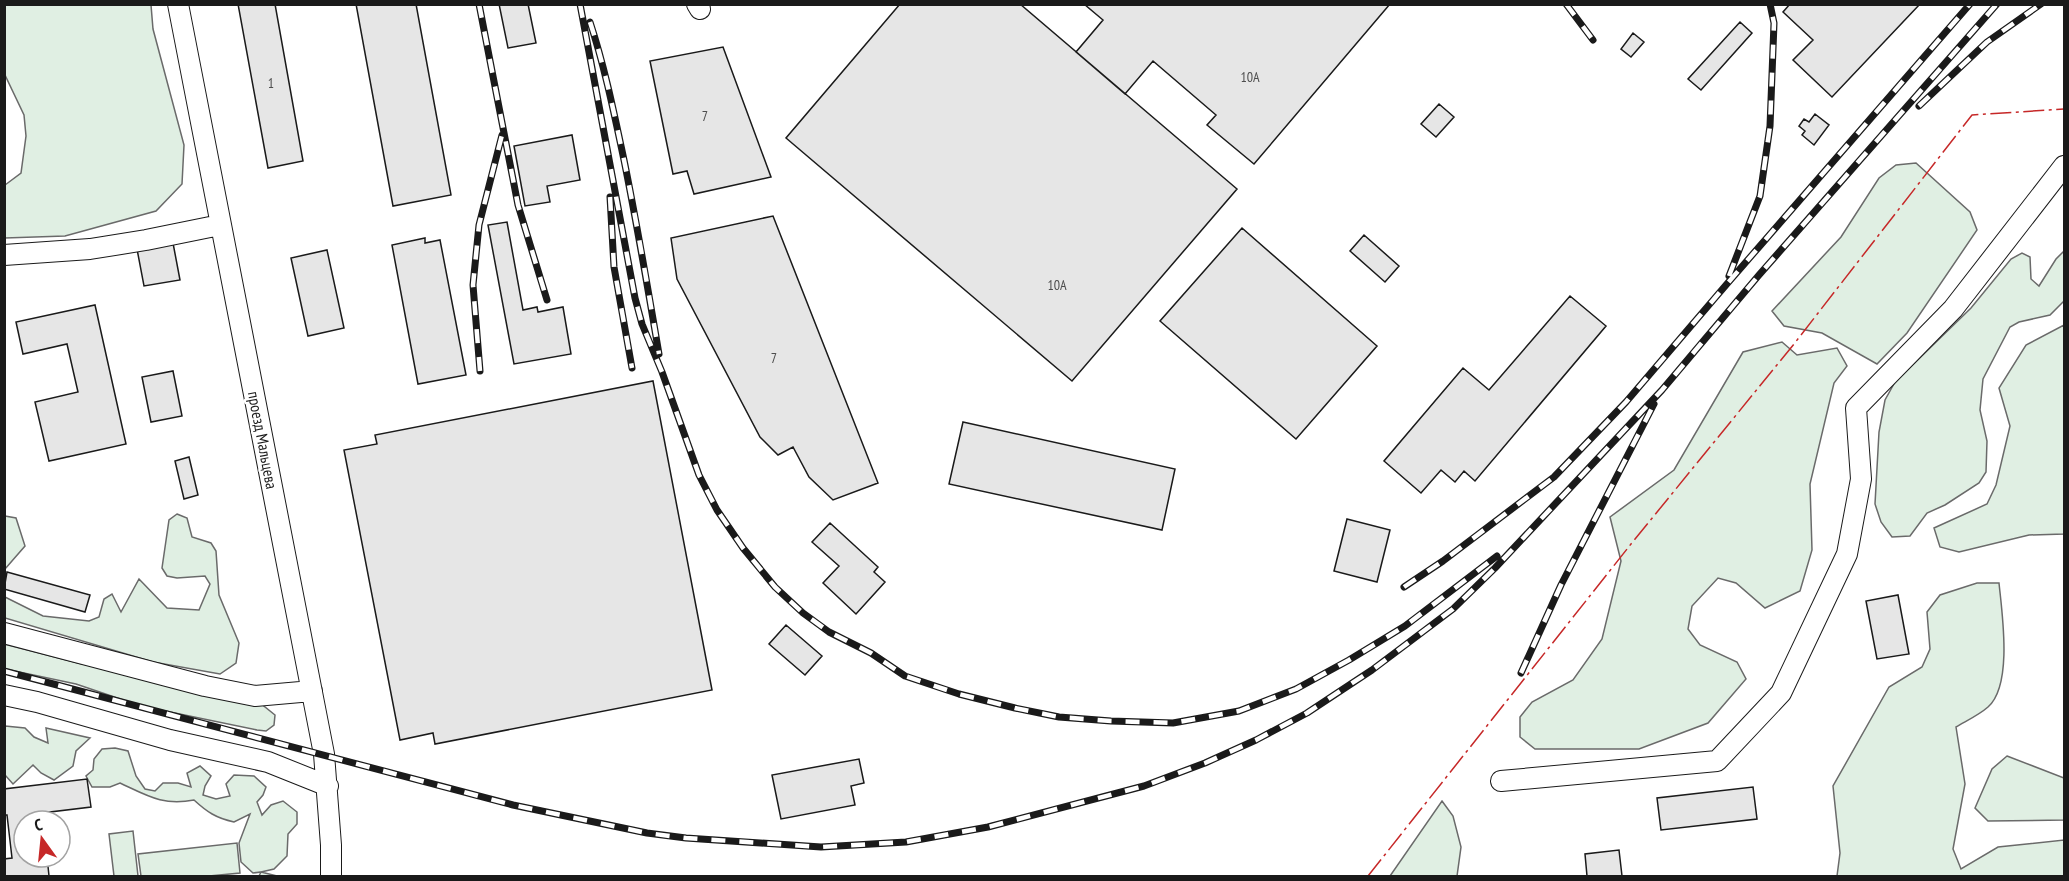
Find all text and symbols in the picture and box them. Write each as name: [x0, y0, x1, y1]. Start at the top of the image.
house number: 10А: [1240, 68, 1260, 86]
house number: 1: [268, 74, 274, 92]
house number: 7: [702, 107, 708, 125]
house number: 10А: [1047, 276, 1067, 294]
house number: 7: [771, 349, 777, 367]
street label: проезд Мальцева: [244, 389, 282, 491]
north arrow: [12, 809, 72, 869]
text: С: [32, 814, 45, 835]

